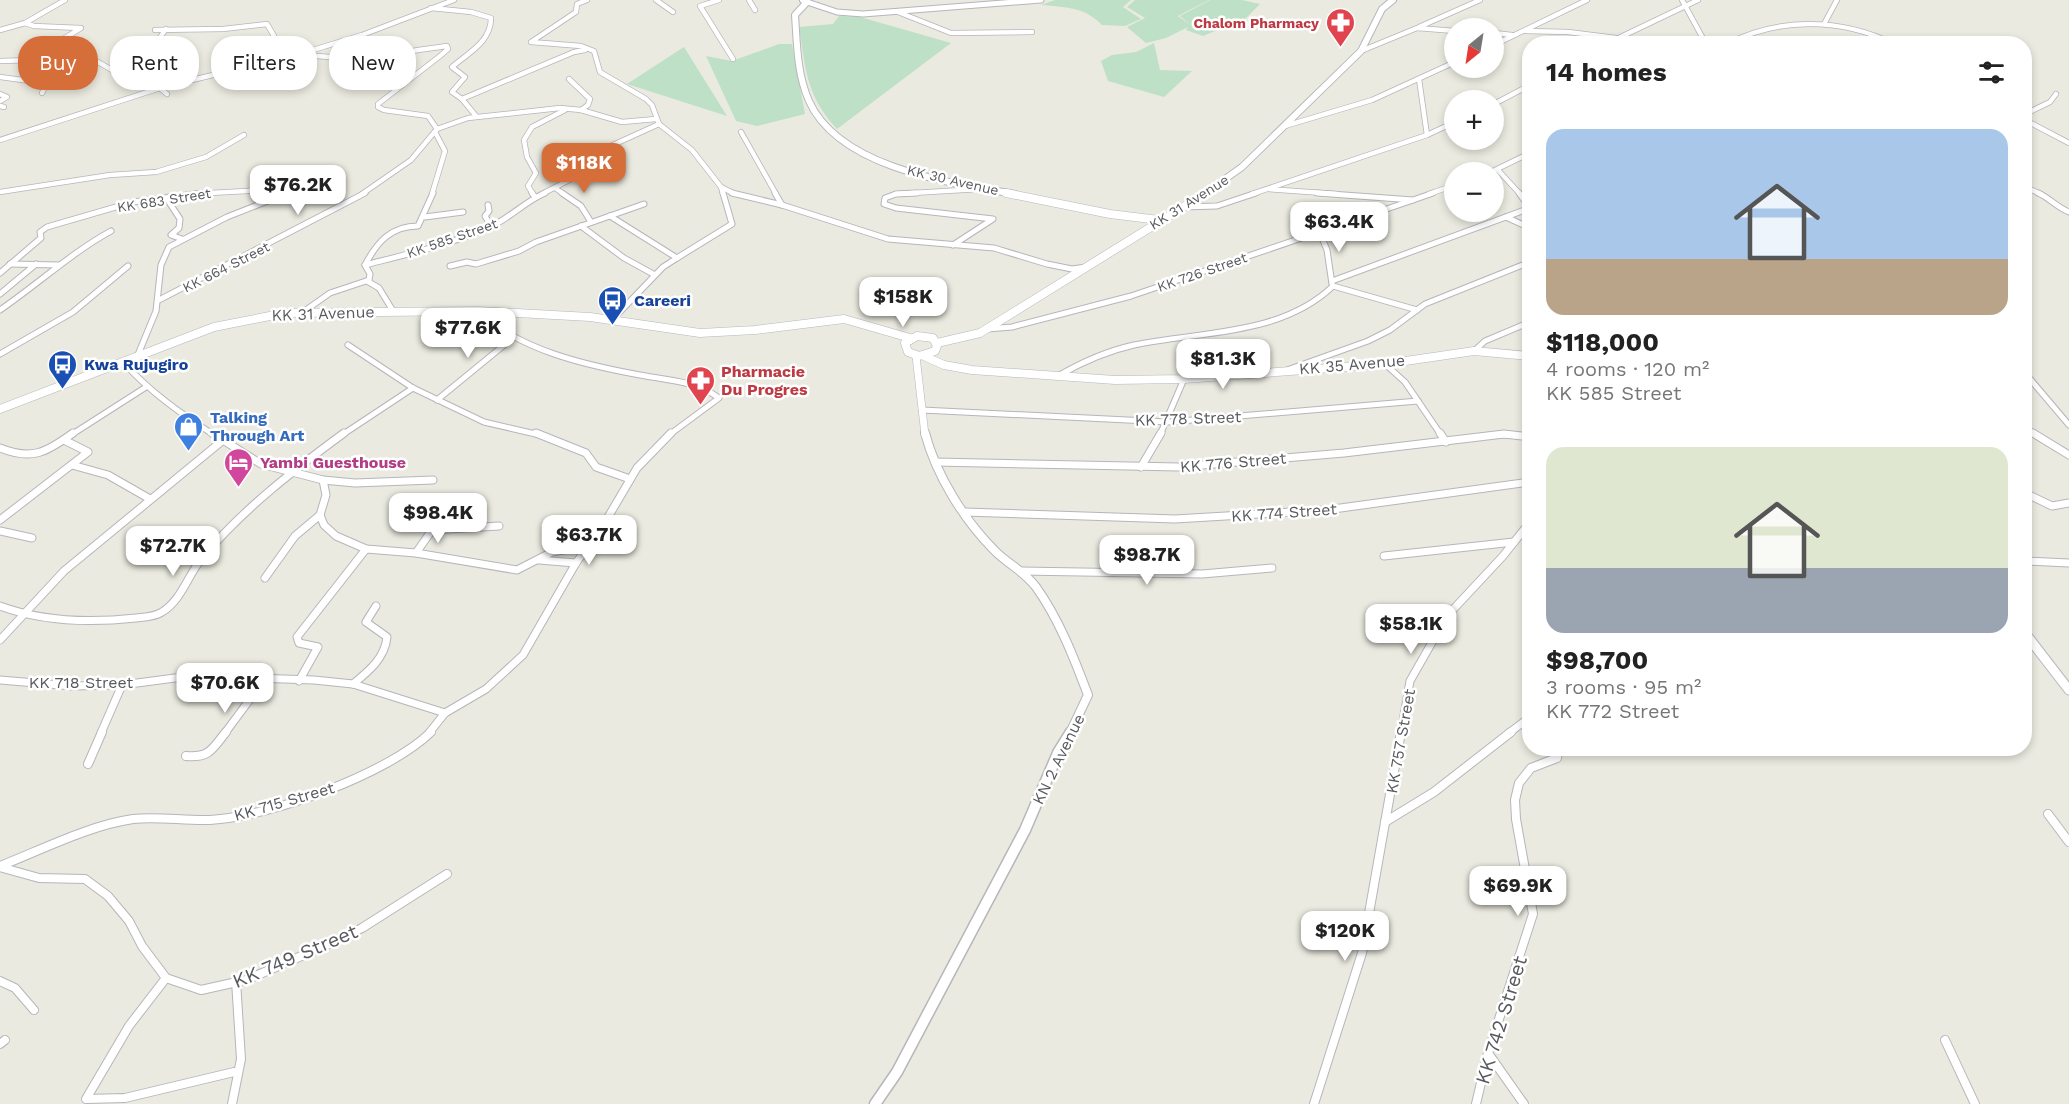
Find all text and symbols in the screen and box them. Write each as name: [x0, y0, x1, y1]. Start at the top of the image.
pharmacy icon: Chalom Pharmacy: [1324, 7, 1356, 49]
place label: Chalom Pharmacy: [1193, 15, 1319, 31]
north arrow: [1444, 18, 1504, 78]
map controls: [1444, 18, 1504, 222]
chip: Buy: [18, 36, 98, 90]
chip: Rent: [110, 36, 199, 90]
chip: Filters: [211, 36, 317, 90]
chip: New: [329, 36, 416, 90]
icon: filters: [1975, 56, 2008, 89]
text: 14 homes: [1546, 57, 1667, 87]
button: +: [1444, 90, 1504, 150]
pin: $118K: [542, 143, 626, 194]
text: $118K: [556, 150, 612, 174]
street label: KK 30 Avenue: [906, 162, 1000, 198]
button: −: [1444, 162, 1504, 222]
pin: $76.2K: [249, 165, 347, 216]
icon: home: [1723, 168, 1831, 276]
street label: KK 31 Avenue: [1146, 171, 1232, 233]
text: $76.2K: [264, 172, 332, 196]
street label: KK 683 Street: [116, 185, 212, 215]
pin: $63.4K: [1290, 202, 1388, 253]
text: $63.4K: [1304, 209, 1374, 233]
street label: KK 585 Street: [405, 215, 500, 261]
street label: KK 664 Street: [180, 238, 272, 296]
street label: KK 726 Street: [1155, 249, 1249, 295]
pin: $158K: [861, 277, 945, 328]
bus stop icon: Careeri: [597, 284, 629, 326]
text: $158K: [873, 284, 933, 308]
place label: Careeri: [634, 291, 691, 310]
street label: KK 31 Avenue: [271, 302, 375, 325]
pin: $77.6K: [419, 308, 517, 359]
text: $77.6K: [435, 315, 501, 339]
text: $118,000: [1546, 327, 1659, 357]
pin: $81.3K: [1174, 339, 1272, 390]
text: $81.3K: [1190, 346, 1256, 370]
bus stop icon: Kwa Rujugiro: [47, 348, 79, 390]
street label: KK 35 Avenue: [1298, 350, 1406, 379]
place label: Kwa Rujugiro: [84, 355, 189, 374]
text: 4 rooms · 120 m²: [1546, 357, 1709, 381]
place label: Pharmacie Du Progres: [721, 362, 808, 399]
pharmacy icon: Pharmacie Du Progres: [684, 364, 716, 406]
text: KK 585 Street: [1546, 381, 1681, 405]
street label: KK 778 Street: [1134, 407, 1242, 430]
place label: Talking Through Art: [210, 408, 304, 445]
shop icon: Talking Through Art: [173, 410, 205, 452]
hotel icon: Yambi Guesthouse: [223, 446, 255, 488]
street label: KK 776 Street: [1179, 448, 1287, 477]
place label: Yambi Guesthouse: [260, 453, 406, 472]
icon: home: [1723, 486, 1831, 594]
pin: $98.4K: [389, 493, 487, 544]
street label: KK 774 Street: [1231, 499, 1338, 526]
text: $98.4K: [403, 500, 473, 524]
pin: $63.7K: [540, 515, 638, 566]
text: $63.7K: [556, 522, 622, 546]
pin: $72.7K: [124, 526, 222, 577]
text: $72.7K: [140, 533, 206, 557]
pin: $98.7K: [1098, 535, 1196, 586]
text: $98.7K: [1113, 542, 1181, 566]
pin: $58.1K: [1362, 604, 1460, 655]
text: $58.1K: [1379, 611, 1443, 635]
text: $98,700: [1546, 645, 1648, 675]
pin: $70.6K: [176, 663, 274, 714]
text: $70.6K: [190, 670, 260, 694]
street label: KK 718 Street: [29, 673, 133, 692]
text: 3 rooms · 95 m²: [1546, 675, 1701, 699]
street label: KK 757 Street: [1382, 687, 1419, 795]
text: KK 772 Street: [1546, 699, 1679, 723]
street label: KN 2 Avenue: [1028, 711, 1089, 808]
street label: KK 715 Street: [232, 778, 337, 825]
pin: $69.9K: [1469, 866, 1567, 917]
text: $69.9K: [1483, 873, 1553, 897]
pin: $120K: [1303, 911, 1387, 962]
text: $120K: [1315, 918, 1375, 942]
street label: KK 749 Street: [229, 919, 362, 993]
street label: KK 742 Street: [1470, 952, 1532, 1087]

